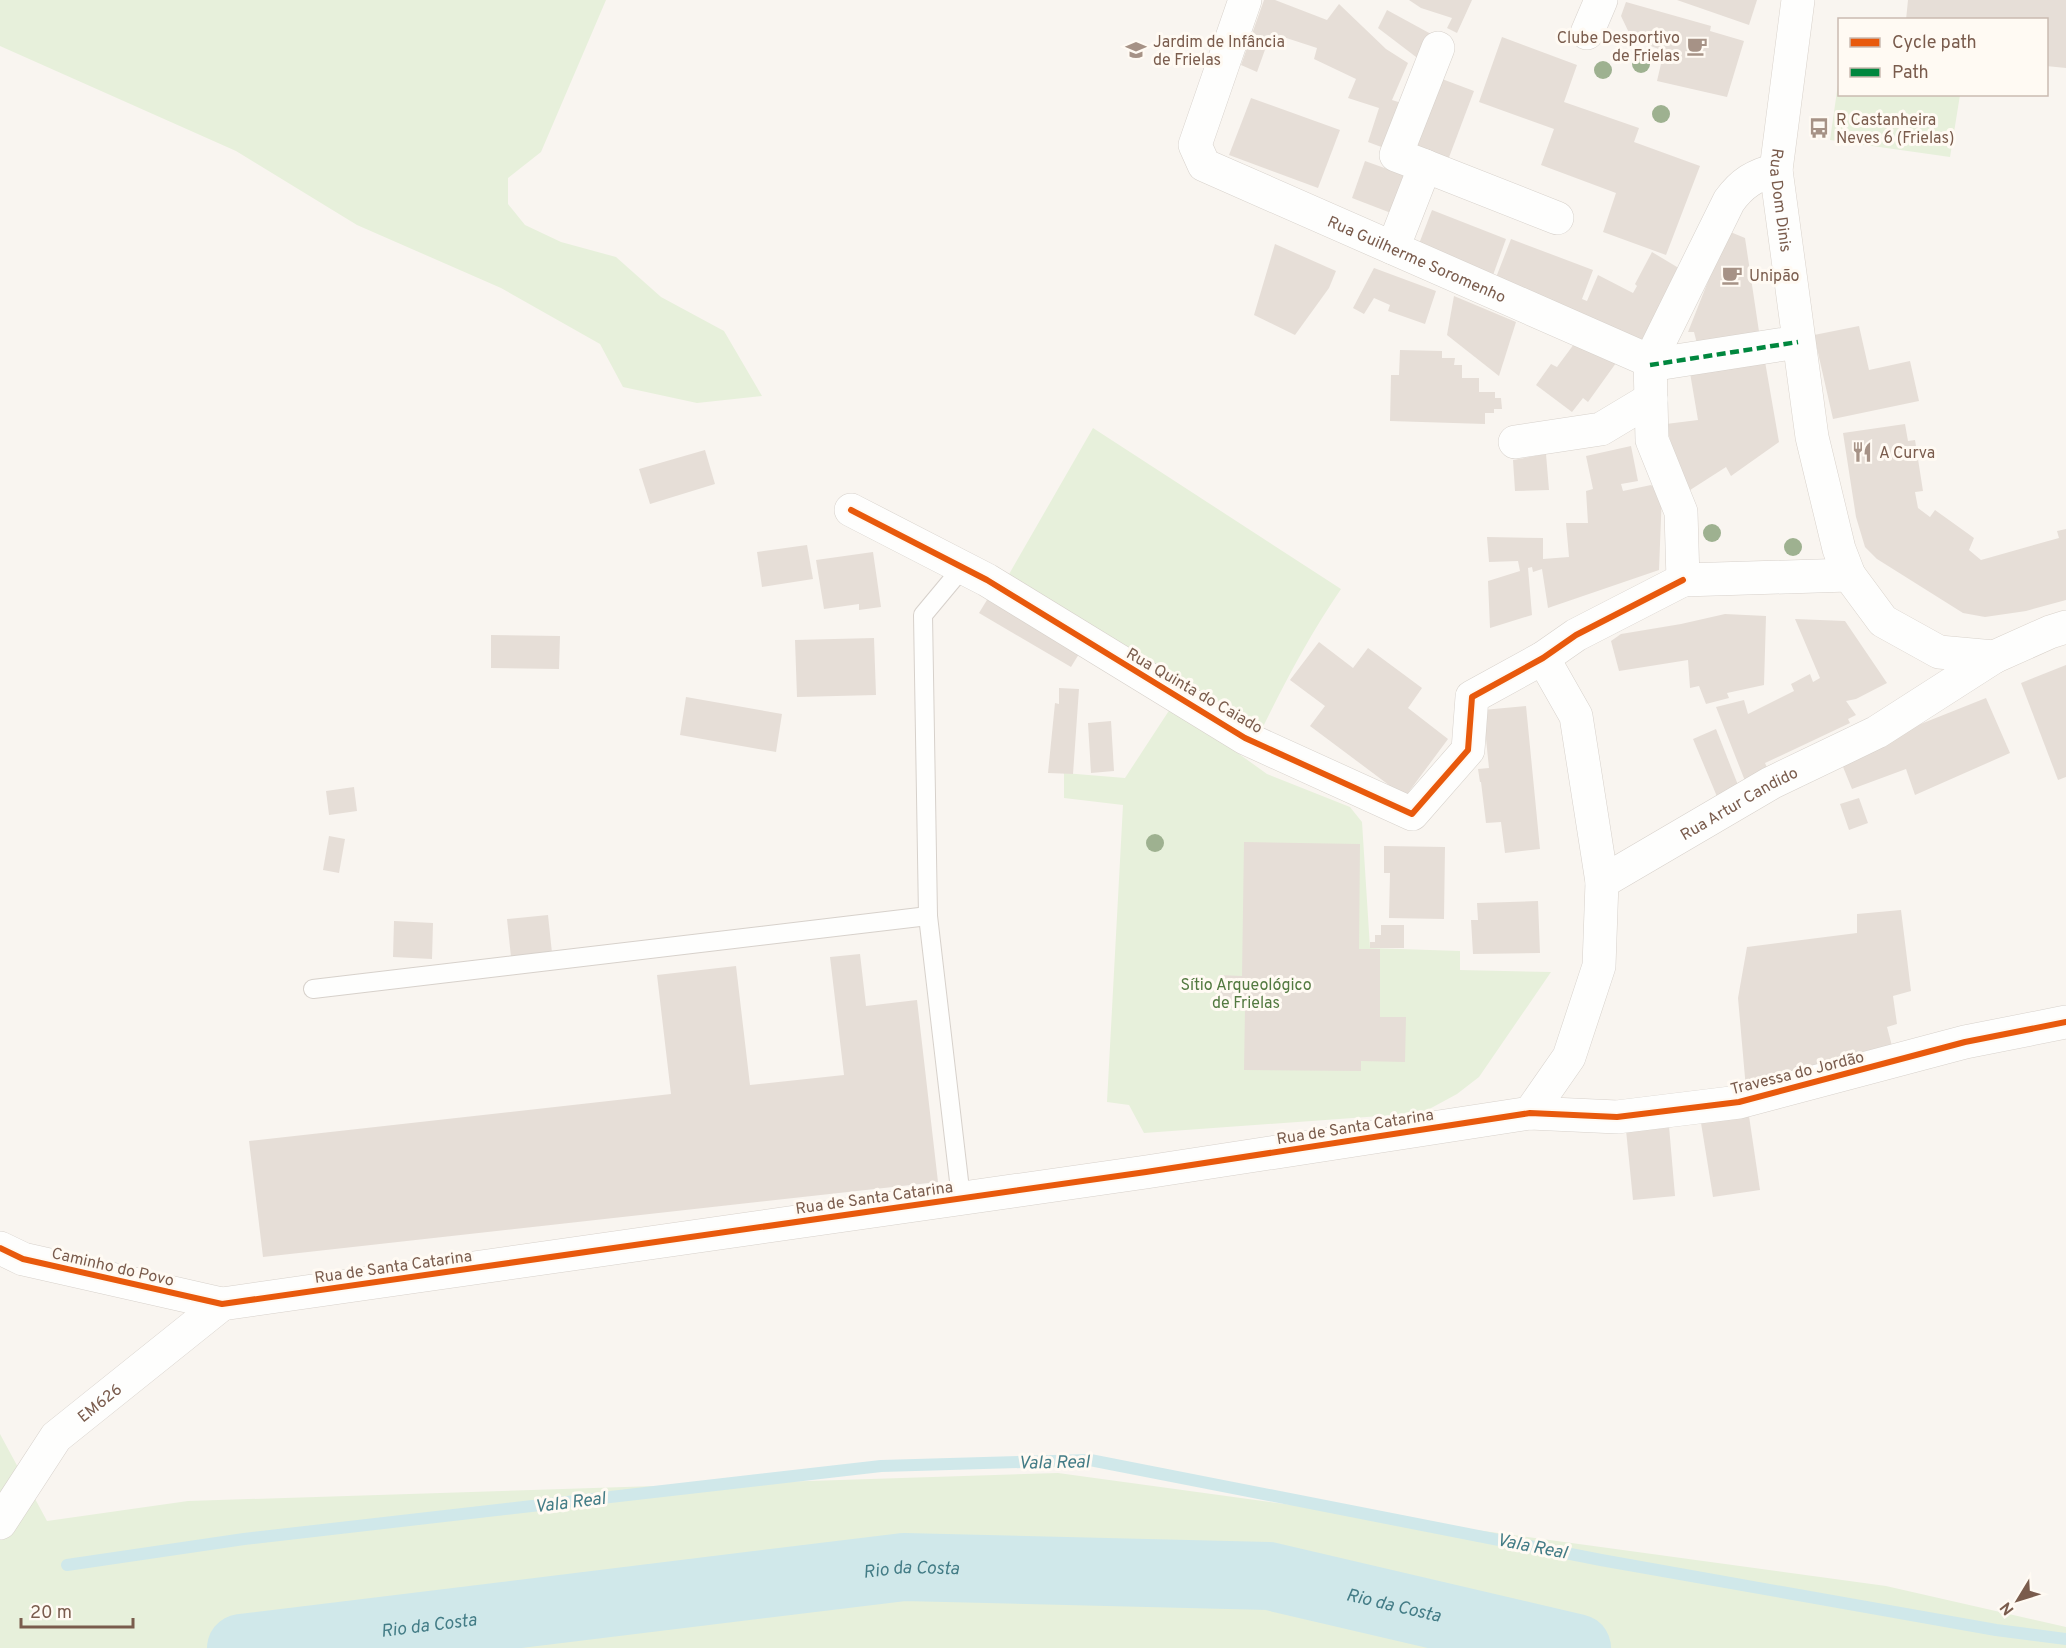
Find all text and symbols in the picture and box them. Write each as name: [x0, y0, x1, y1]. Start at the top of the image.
legend: [1838, 18, 2048, 96]
place label: Clube Desportivo de Frielas: [1557, 29, 1680, 67]
text: Cycle path: [1892, 32, 1977, 55]
place label: Jardim de Infância de Frielas: [1153, 33, 1285, 71]
cafe icon: Clube Desportivo de Frielas: [1685, 34, 1709, 58]
school or university icon: Jardim de Infância de Frielas: [1124, 38, 1148, 62]
text: Path: [1892, 62, 1929, 85]
place label: R Castanheira Neves 6 (Frielas): [1836, 111, 1954, 149]
bus stop icon: R Castanheira Neves 6 (Frielas): [1807, 116, 1831, 140]
street label: Rua Dom Dinis: [1764, 147, 1795, 254]
street label: Rua Guilherme Soromenho: [1324, 212, 1509, 308]
cafe icon: Unipão: [1720, 263, 1744, 287]
place label: Unipão: [1749, 267, 1800, 287]
restaurant icon: A Curva: [1850, 440, 1874, 464]
place label: A Curva: [1879, 444, 1935, 464]
street label: Rua Quinta do Caiado: [1122, 644, 1266, 739]
street label: Rua Artur Candido: [1677, 763, 1802, 846]
park label: Sítio Arqueológico de Frielas: [1180, 976, 1312, 1014]
street label: Travessa do Jordão: [1728, 1048, 1867, 1100]
street label: Rua de Santa Catarina: [1275, 1106, 1435, 1150]
street label: Rua de Santa Catarina: [794, 1178, 954, 1220]
street label: Caminho do Povo: [49, 1244, 176, 1292]
street label: Rua de Santa Catarina: [313, 1247, 473, 1289]
street label: EM626: [74, 1380, 127, 1428]
water label: Vala Real: [1018, 1451, 1091, 1476]
water label: Vala Real: [533, 1488, 608, 1519]
water label: Vala Real: [1495, 1529, 1570, 1566]
water label: Rio da Costa: [862, 1557, 960, 1585]
north arrow: [1988, 1570, 2048, 1630]
water label: Rio da Costa: [1344, 1584, 1444, 1629]
scale bar: [21, 1591, 134, 1629]
text: N: [1996, 1597, 2019, 1619]
text: 20 m: [30, 1602, 72, 1625]
water label: Rio da Costa: [380, 1609, 479, 1644]

